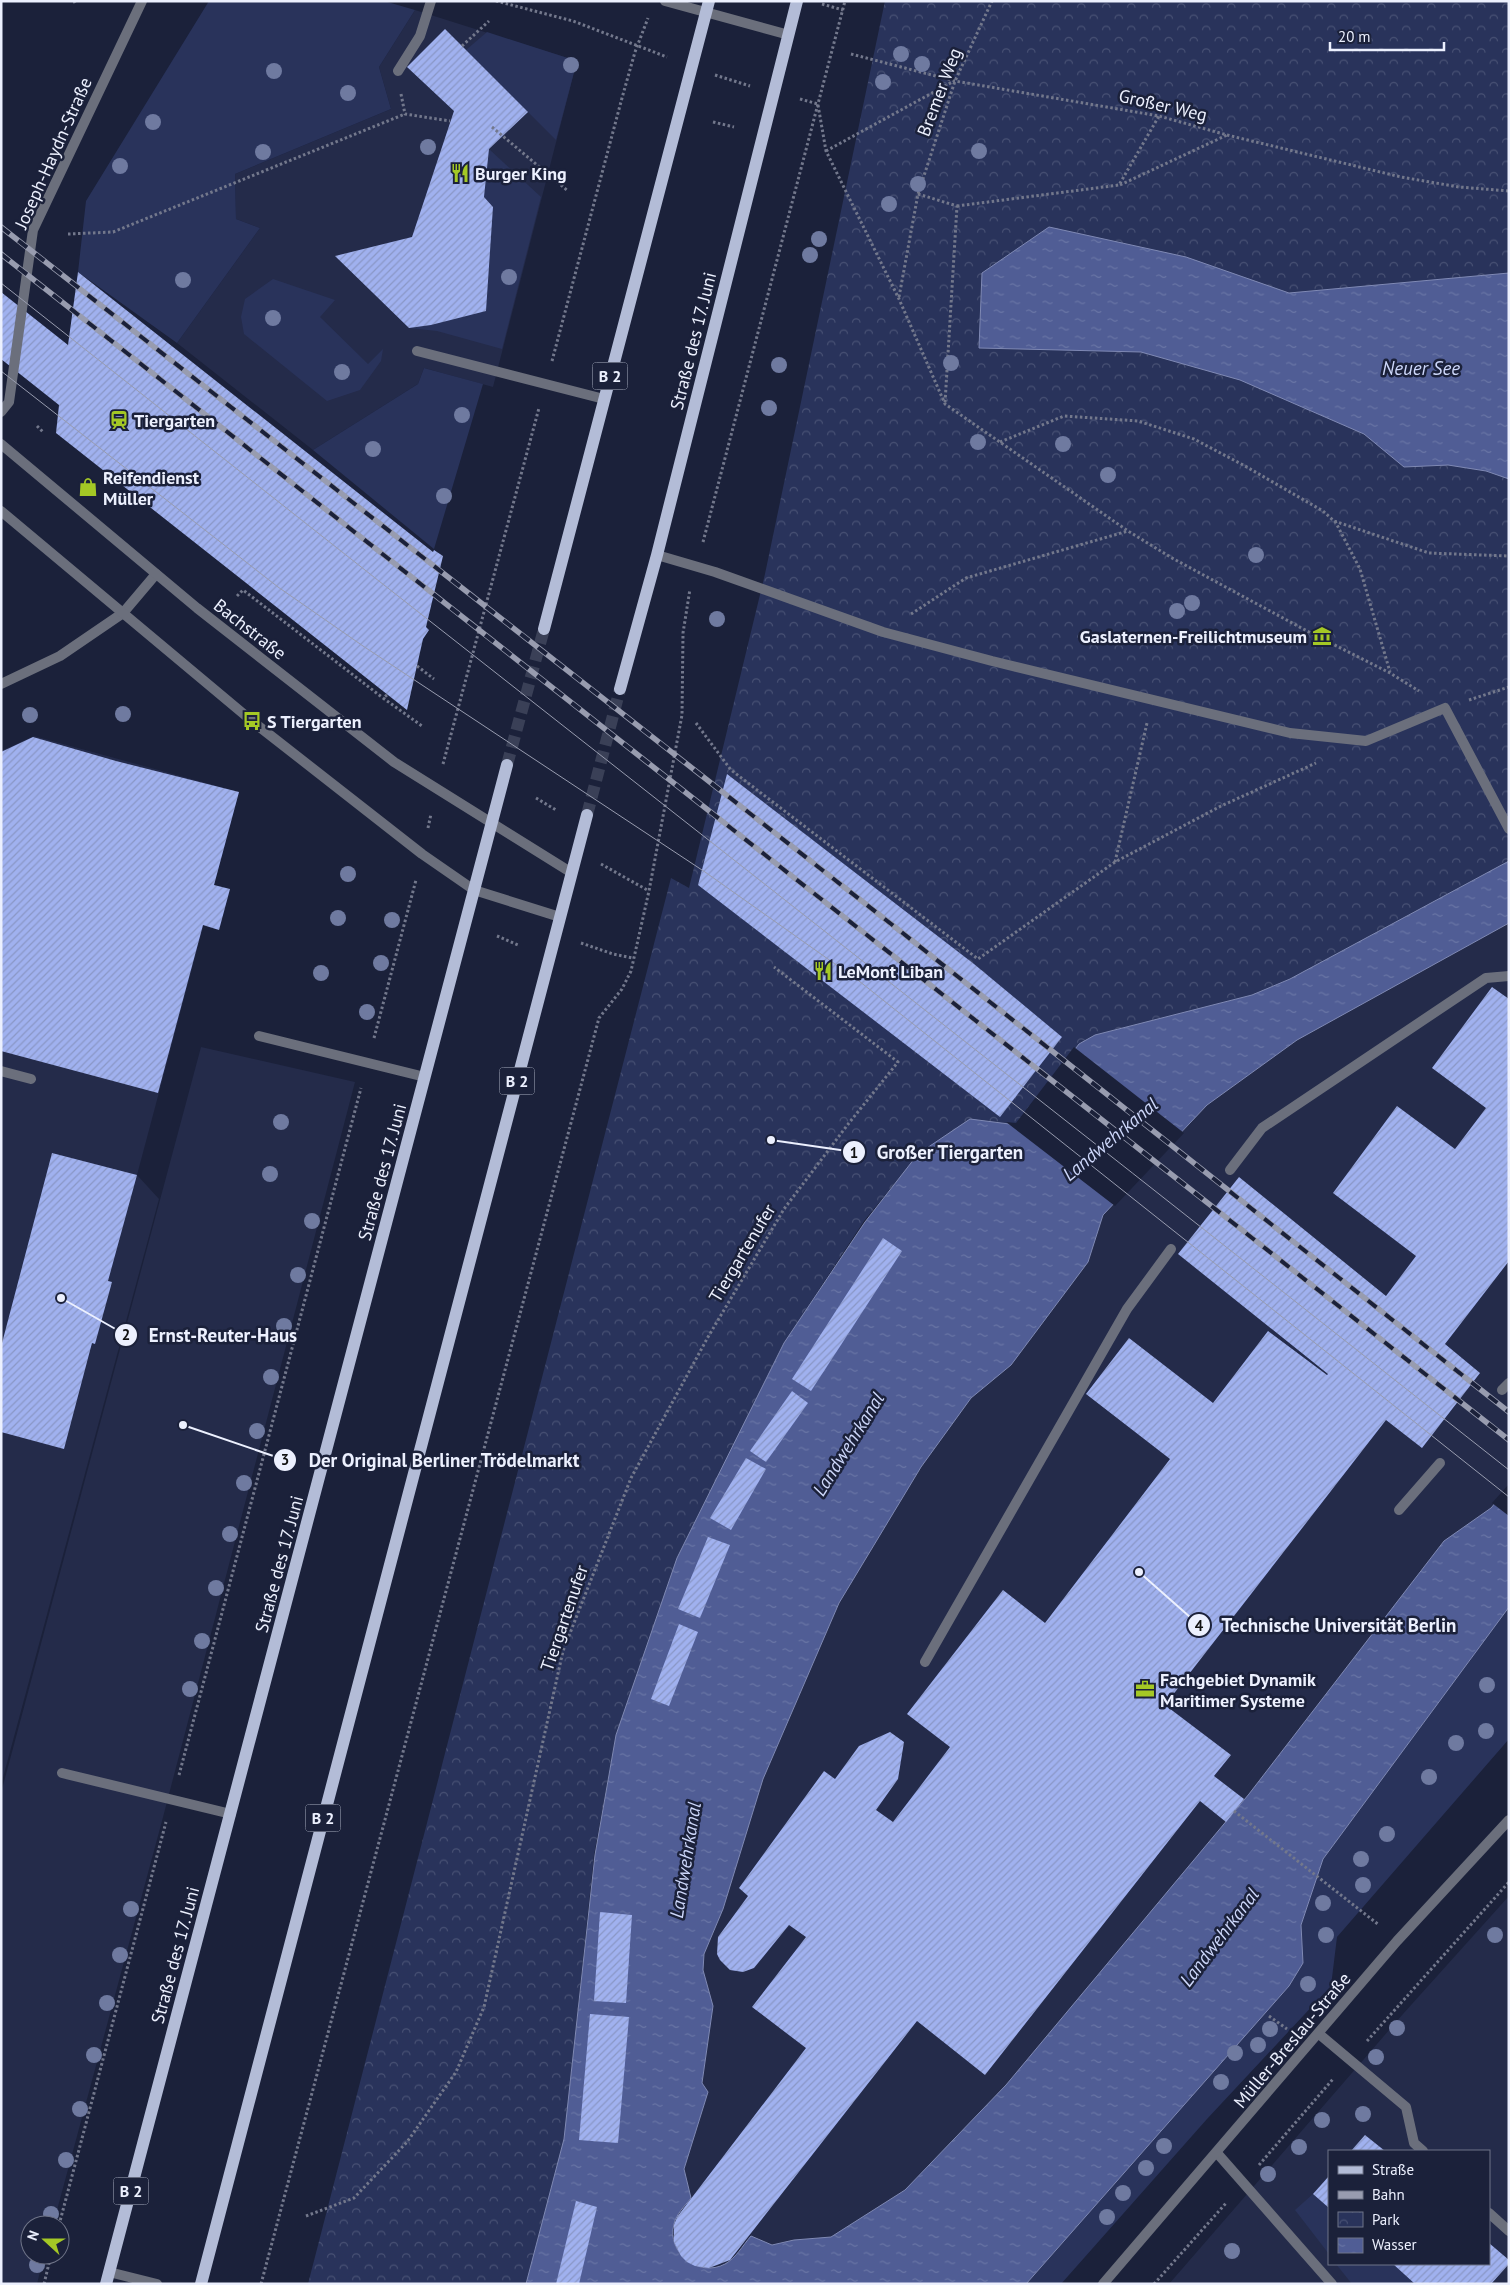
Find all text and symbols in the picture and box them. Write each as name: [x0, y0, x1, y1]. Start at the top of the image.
scale bar: [1330, 20, 1444, 52]
text: 20 m: [1338, 27, 1371, 46]
street label: Bremer Weg: [912, 45, 966, 139]
street label: Joseph-Haydn-Straße: [9, 74, 97, 233]
street label: Großer Weg: [1117, 84, 1209, 126]
restaurant icon: Burger King: [449, 162, 471, 184]
place label: Burger King: [475, 162, 567, 185]
street label: Straße des 17. Juni: [665, 270, 721, 412]
water label: Neuer See: [1382, 356, 1460, 380]
road number: B 2: [592, 362, 628, 390]
station icon: Tiergarten: [108, 409, 130, 431]
place label: Tiergarten: [134, 409, 215, 432]
place label: Reifendienst Müller: [103, 466, 200, 510]
shop icon: Reifendienst Müller: [77, 476, 99, 498]
street label: Bachstraße: [209, 593, 291, 665]
place label: Gaslaternen-Freilichtmuseum: [1080, 625, 1307, 648]
museum icon: Gaslaternen-Freilichtmuseum: [1311, 625, 1333, 647]
bus stop icon: S Tiergarten: [241, 710, 263, 732]
place label: S Tiergarten: [267, 710, 362, 733]
restaurant icon: LeMont Liban: [812, 960, 834, 982]
place label: LeMont Liban: [838, 960, 943, 983]
road number: B 2: [500, 1068, 534, 1094]
water label: Landwehrkanal: [1057, 1092, 1163, 1186]
street label: Straße des 17. Juni: [353, 1101, 411, 1243]
callout: Großer Tiergarten: [841, 1135, 1033, 1169]
text: Großer Tiergarten: [877, 1140, 1023, 1164]
text: 1: [850, 1143, 858, 1162]
street label: Tiergartenufer: [704, 1200, 780, 1306]
callout: Ernst-Reuter-Haus: [114, 1318, 307, 1352]
text: Ernst-Reuter-Haus: [149, 1323, 297, 1347]
text: 2: [122, 1325, 130, 1344]
water label: Landwehrkanal: [807, 1388, 889, 1500]
callout: Der Original Berliner Trödelmarkt: [273, 1443, 590, 1477]
text: Der Original Berliner Trödelmarkt: [309, 1448, 580, 1472]
text: 3: [281, 1450, 289, 1469]
street label: Straße des 17. Juni: [250, 1493, 308, 1635]
street label: Tiergartenufer: [535, 1562, 593, 1674]
callout: Technische Universität Berlin: [1186, 1608, 1466, 1642]
text: Technische Universität Berlin: [1222, 1613, 1456, 1637]
text: 4: [1195, 1616, 1204, 1635]
place label: Fachgebiet Dynamik Maritimer Systeme: [1160, 1668, 1316, 1712]
office icon: Fachgebiet Dynamik Maritimer Systeme: [1134, 1678, 1156, 1700]
water label: Landwehrkanal: [664, 1800, 706, 1920]
road number: B 2: [306, 1805, 340, 1832]
water label: Landwehrkanal: [1174, 1883, 1264, 1991]
street label: Straße des 17. Juni: [146, 1884, 204, 2026]
street label: Müller-Breslau-Straße: [1228, 1967, 1356, 2113]
legend: [1328, 2150, 1490, 2265]
text: Straße: [1372, 2160, 1414, 2179]
road number: B 2: [114, 2178, 148, 2204]
text: Bahn: [1372, 2185, 1405, 2204]
text: Park: [1372, 2210, 1400, 2229]
north arrow: [20, 2215, 70, 2265]
text: N: [23, 2228, 43, 2243]
text: Wasser: [1372, 2235, 1417, 2254]

